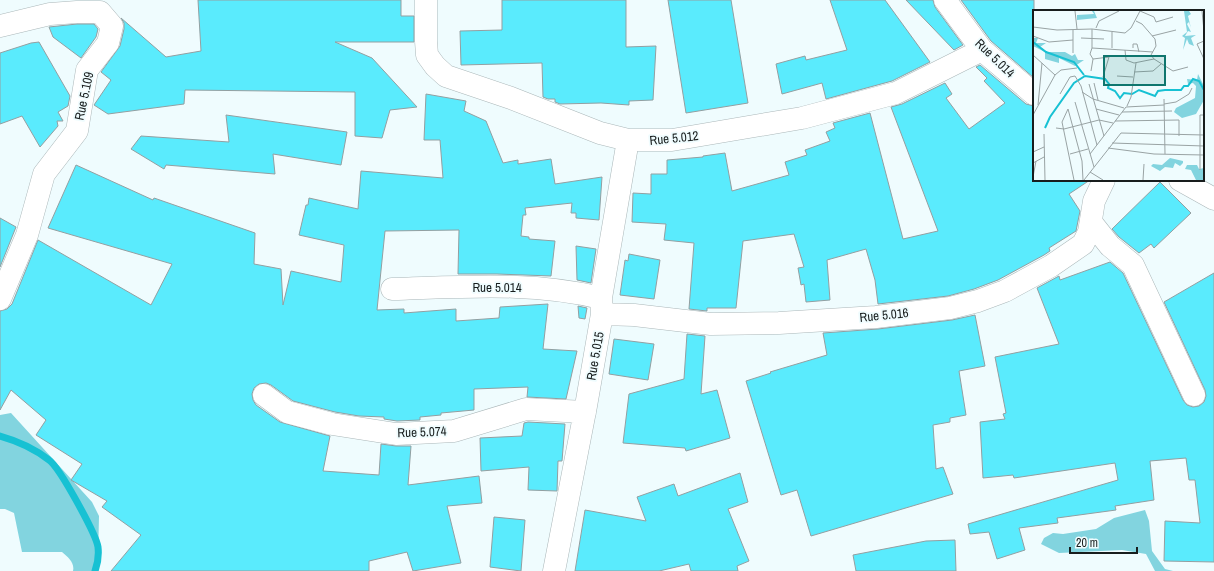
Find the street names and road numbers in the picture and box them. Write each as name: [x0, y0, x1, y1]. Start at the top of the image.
street label: Rue 5.014: [971, 35, 1019, 81]
street label: Rue 5.109: [71, 70, 97, 122]
street label: Rue 5.012: [649, 127, 699, 149]
street label: Rue 5.014: [472, 279, 522, 296]
street label: Rue 5.016: [859, 304, 909, 326]
street label: Rue 5.015: [582, 330, 608, 382]
street label: Rue 5.074: [397, 423, 447, 441]

